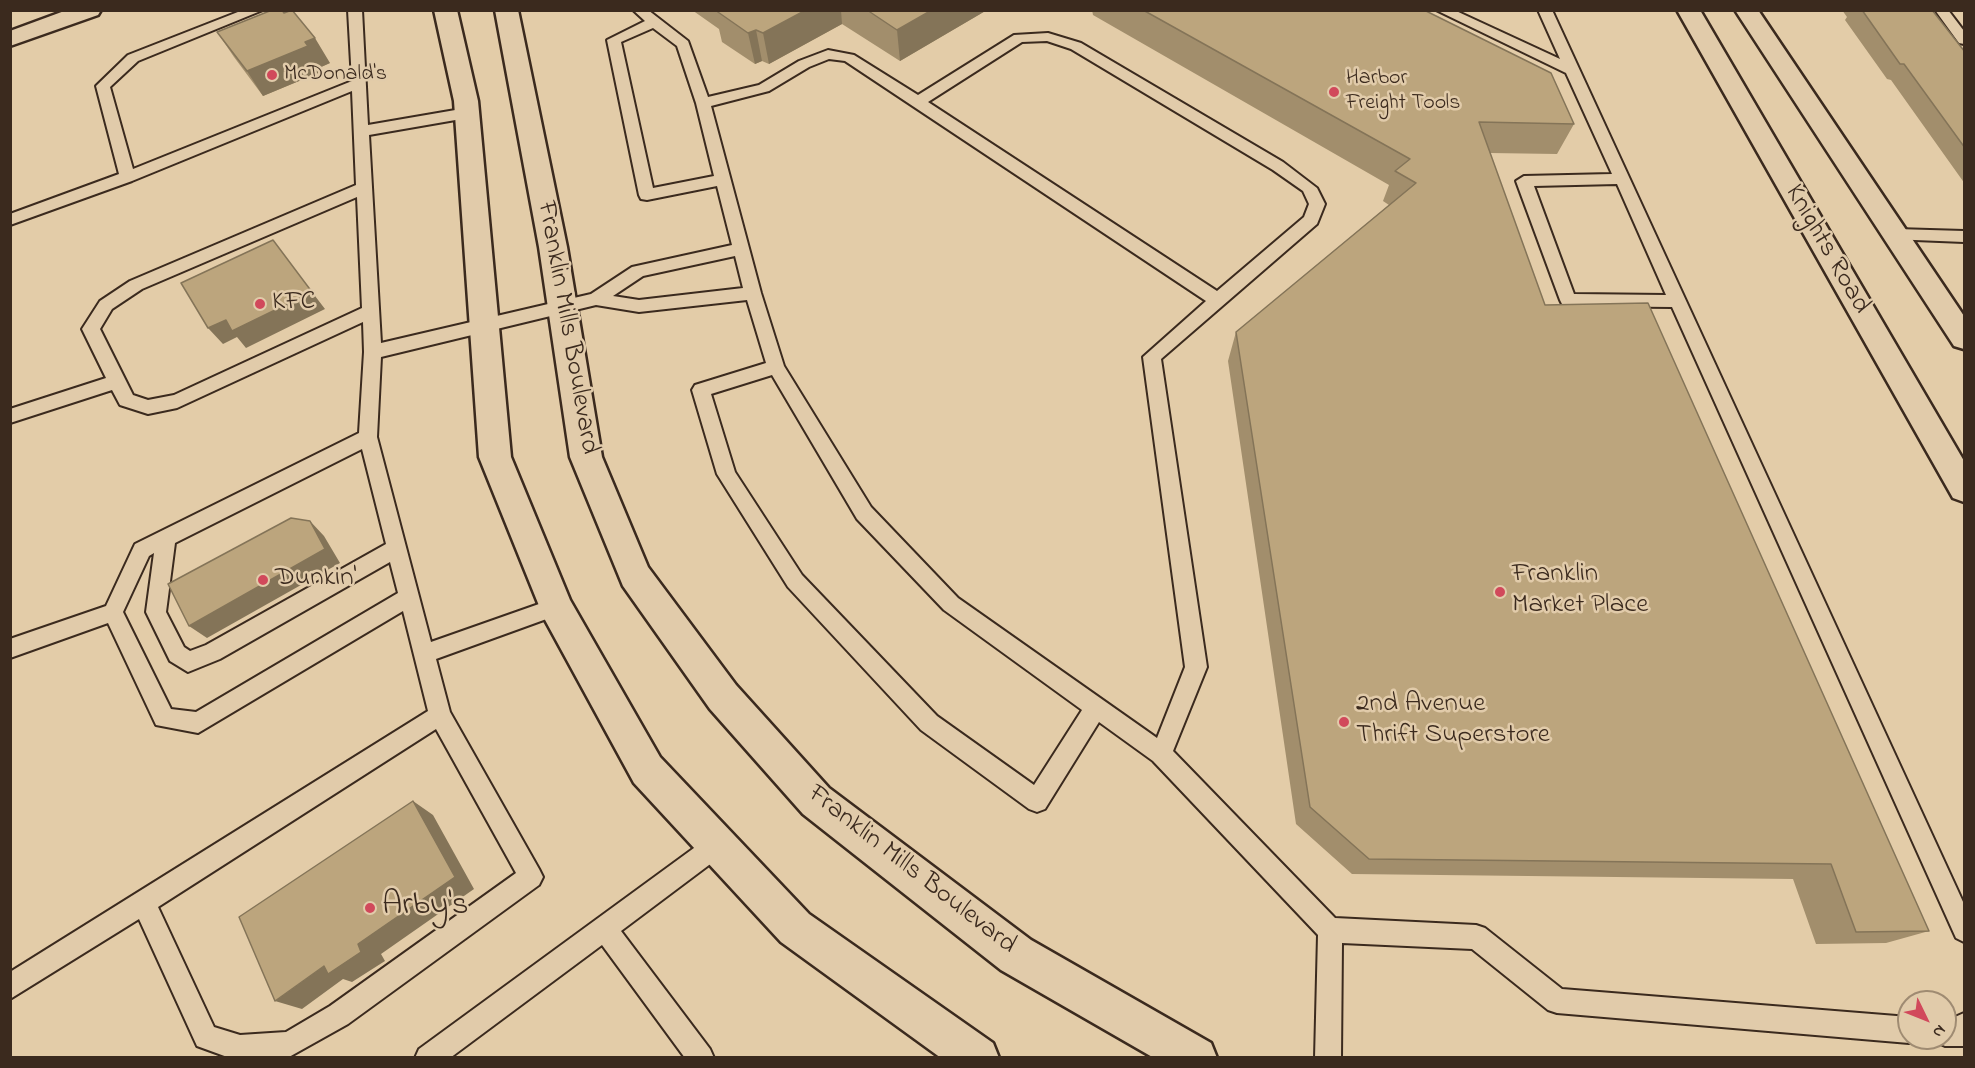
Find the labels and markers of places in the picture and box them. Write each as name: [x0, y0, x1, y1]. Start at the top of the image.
place label: McDonald's: [284, 62, 387, 88]
place label: Harbor Freight Tools: [1346, 66, 1460, 118]
marker: McDonald's: [265, 68, 279, 82]
marker: Harbor Freight Tools: [1327, 85, 1341, 99]
place label: KFC: [272, 288, 315, 320]
marker: KFC: [253, 297, 267, 311]
place label: Franklin Market Place: [1512, 560, 1648, 623]
place label: Dunkin': [275, 564, 356, 596]
marker: Dunkin': [256, 573, 270, 587]
marker: Franklin Market Place: [1493, 585, 1507, 599]
place label: 2nd Avenue Thrift Superstore: [1356, 690, 1550, 753]
marker: 2nd Avenue Thrift Superstore: [1337, 715, 1351, 729]
place label: Arby's: [382, 888, 469, 928]
marker: Arby's: [363, 901, 377, 915]

